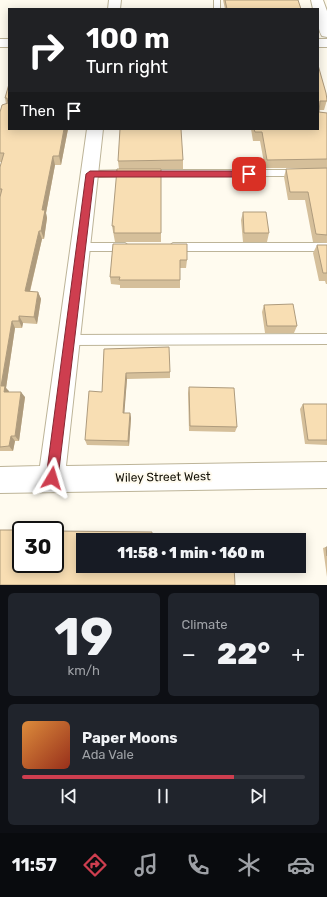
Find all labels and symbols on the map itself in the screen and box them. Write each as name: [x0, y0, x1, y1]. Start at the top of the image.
pin: [232, 157, 266, 191]
position arrow: [31, 457, 73, 499]
street label: Wiley Street West: [115, 469, 211, 485]
speed limit sign: 30: [12, 521, 64, 573]

